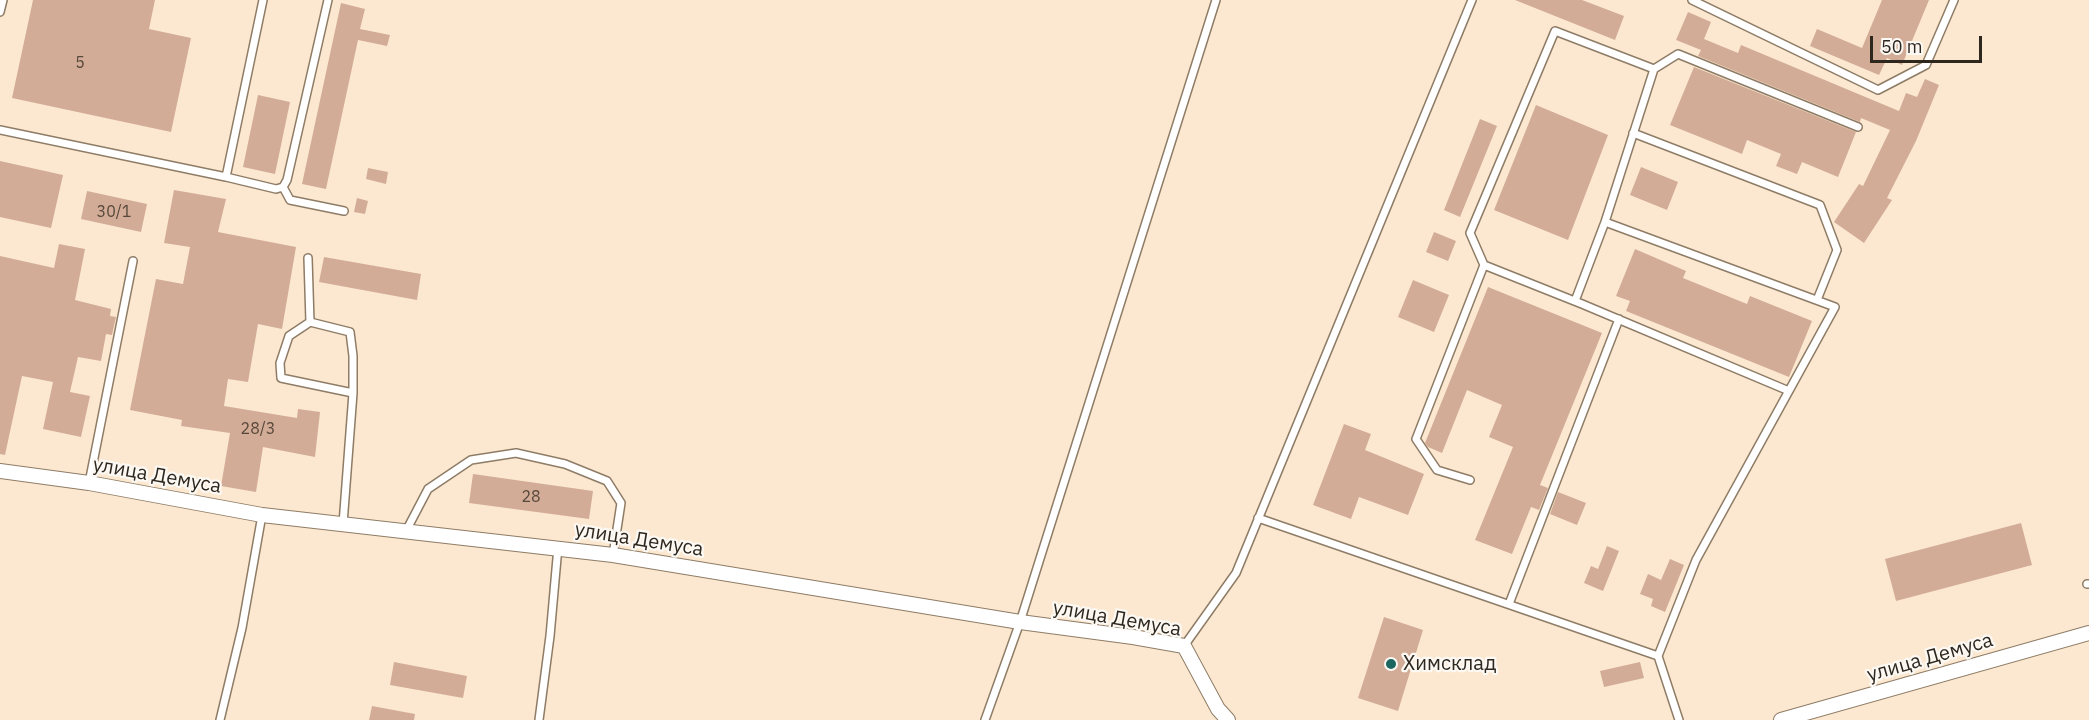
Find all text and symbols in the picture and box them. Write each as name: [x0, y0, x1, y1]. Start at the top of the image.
scale bar: [1873, 24, 1986, 62]
text: 50 m: [1881, 35, 1923, 58]
house number: 5: [75, 53, 85, 73]
house number: 30/1: [97, 202, 131, 222]
house number: 28/3: [241, 419, 275, 439]
street label: улица Демуса: [91, 453, 223, 499]
house number: 28: [521, 487, 541, 507]
street label: улица Демуса: [573, 518, 705, 562]
street label: улица Демуса: [1051, 596, 1183, 642]
street label: улица Демуса: [1864, 629, 1996, 687]
place label: Химсклад: [1403, 652, 1496, 676]
marker: Химсклад: [1384, 657, 1398, 671]

